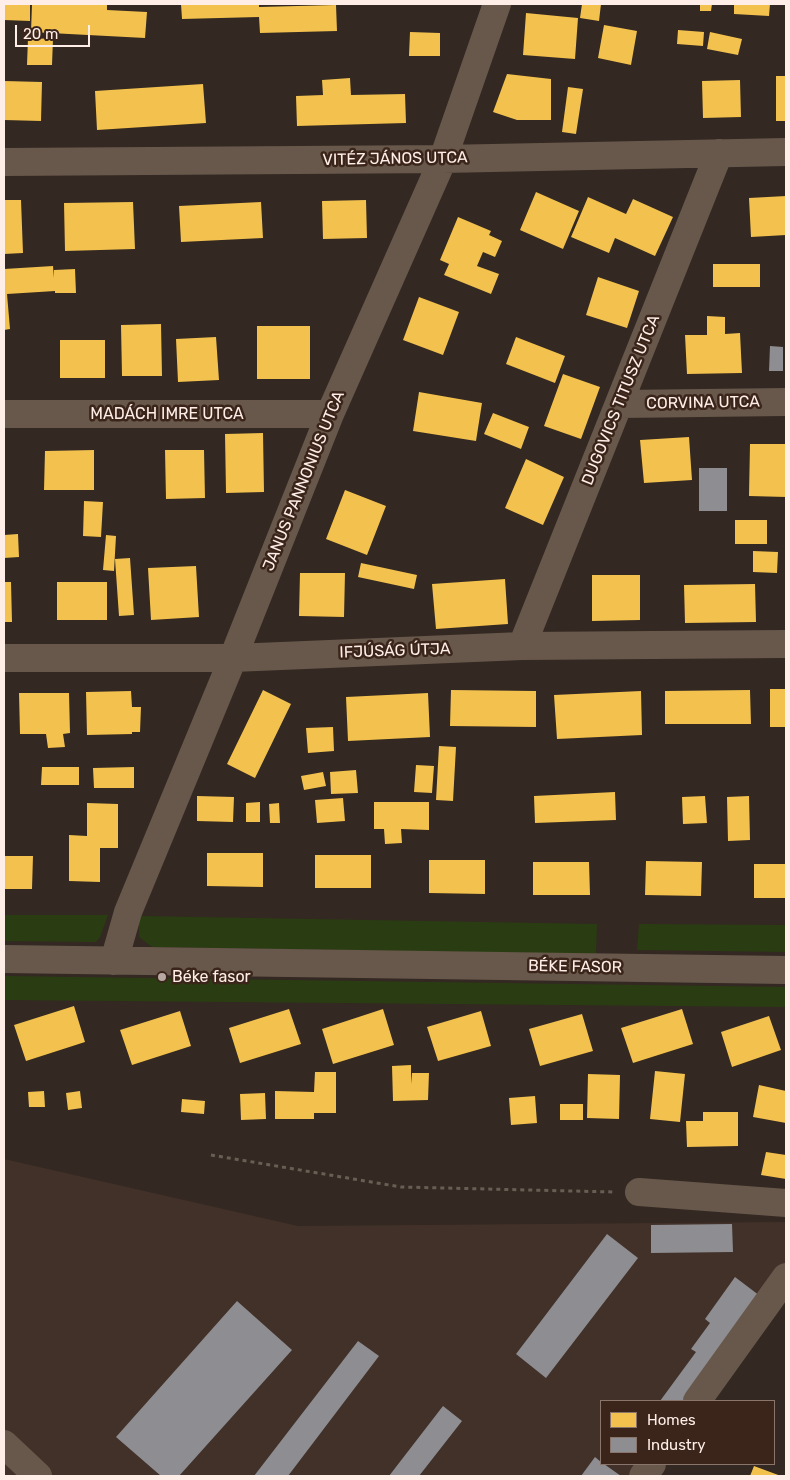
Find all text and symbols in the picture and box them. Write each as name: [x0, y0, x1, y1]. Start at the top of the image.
scale bar: [18, 15, 92, 47]
text: 20 m: [23, 25, 58, 43]
street label: VITÉZ JÁNOS UTCA: [322, 148, 468, 170]
street label: DUGOVICS TITUSZ UTCA: [578, 312, 664, 488]
street label: JANUS PANNONIUS UTCA: [259, 388, 349, 574]
street label: CORVINA UTCA: [646, 392, 760, 414]
street label: MADÁCH IMRE UTCA: [90, 404, 244, 424]
street label: IFJÚSÁG ÚTJA: [339, 639, 451, 663]
street label: BÉKE FASOR: [528, 957, 622, 977]
place label: Béke fasor: [172, 967, 251, 987]
marker: Béke fasor: [156, 971, 168, 983]
legend: [600, 1400, 775, 1465]
text: Homes: [647, 1411, 696, 1429]
text: Industry: [647, 1436, 706, 1454]

